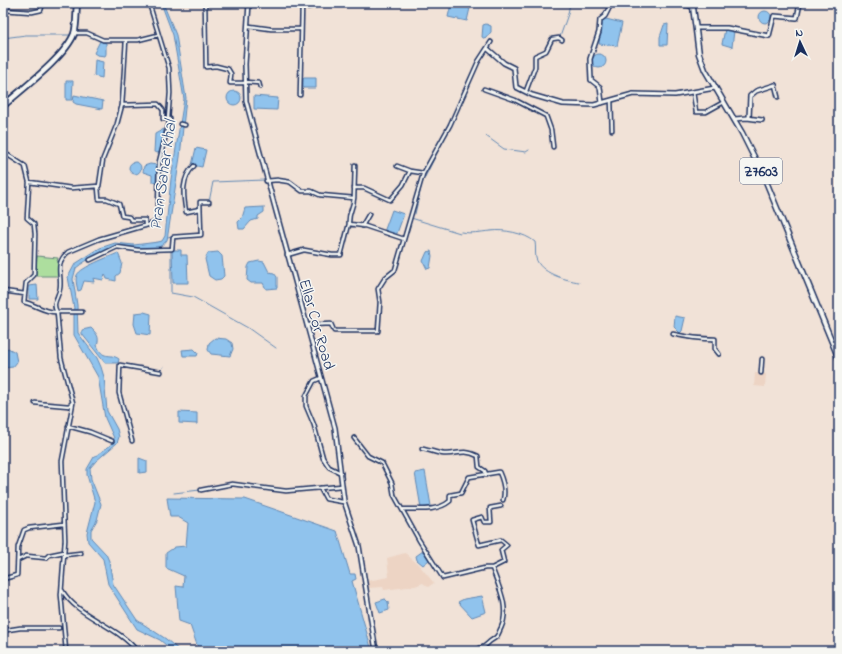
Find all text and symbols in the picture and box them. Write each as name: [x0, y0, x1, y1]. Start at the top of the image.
north arrow: [780, 22, 820, 62]
text: N: [795, 25, 804, 41]
water label: Pran Sahar Khal: [143, 116, 184, 232]
road number: Z7603: [740, 158, 782, 184]
street label: Ellar Cor Road: [292, 276, 341, 373]

